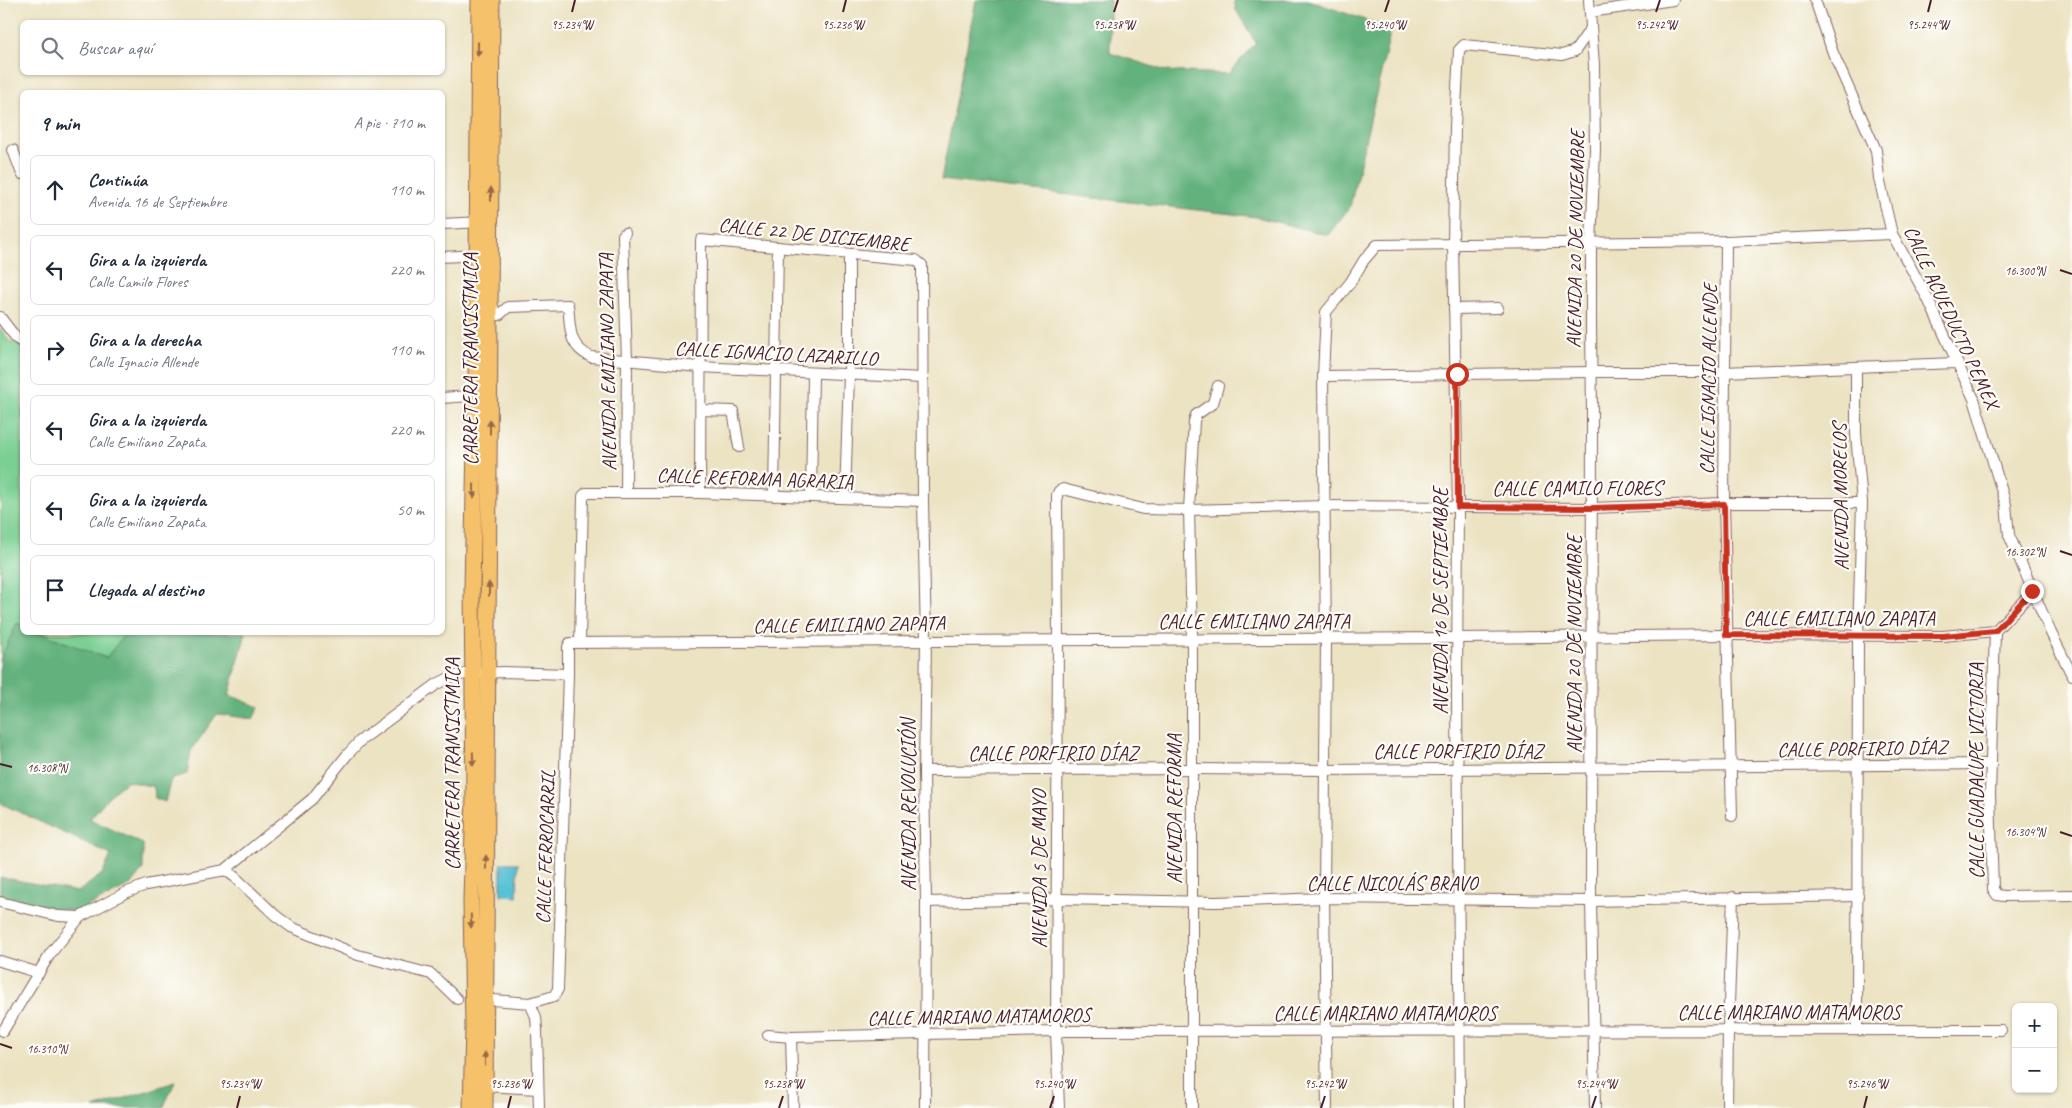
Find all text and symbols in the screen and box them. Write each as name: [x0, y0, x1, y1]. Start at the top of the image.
text: 95.234°W: [551, 17, 595, 33]
text: 95.236°W: [822, 17, 866, 33]
text: 95.238°W: [1093, 17, 1137, 33]
text: 95.240°W: [1364, 17, 1408, 33]
text: 95.242°W: [1635, 17, 1679, 33]
text: 95.244°W: [1907, 17, 1951, 33]
search box: [20, 20, 445, 75]
icon: search: [38, 34, 66, 62]
text: Buscar aquí: [78, 36, 152, 60]
one-way arrow: [474, 41, 482, 57]
text: 9 min: [40, 110, 80, 136]
text: A pie · 710 m: [354, 113, 425, 133]
street label: AVENIDA 20 DE NOVIEMBRE: [1561, 127, 1590, 348]
text: Continúa: [88, 168, 147, 192]
icon: ahead: [41, 176, 69, 204]
text: 110 m: [390, 180, 424, 200]
one-way arrow: [487, 186, 495, 202]
text: Avenida 16 de Septiembre: [88, 192, 226, 212]
street label: CALLE 22 DE DICIEMBRE: [717, 212, 914, 257]
street label: CALLE ACUEDUCTO PEMEX: [1898, 222, 2006, 416]
text: Gira a la izquierda: [88, 248, 206, 272]
street label: CARRETERA TRANSISTMICA: [458, 252, 483, 465]
street label: AVENIDA EMILIANO ZAPATA: [593, 252, 622, 471]
icon: left: [41, 256, 69, 284]
text: 220 m: [390, 260, 424, 280]
text: 16.300°N: [2005, 263, 2047, 279]
text: Calle Camilo Flores: [88, 272, 188, 292]
street label: CALLE IGNACIO ALLENDE: [1694, 280, 1723, 475]
text: Gira a la derecha: [88, 328, 201, 352]
icon: right: [41, 336, 69, 364]
street label: CALLE IGNACIO LAZARILLO: [674, 336, 880, 371]
text: 110 m: [390, 340, 424, 360]
text: Calle Ignacio Allende: [88, 352, 198, 372]
route start: [1446, 363, 1469, 386]
text: Gira a la izquierda: [88, 408, 206, 432]
icon: left: [41, 416, 69, 444]
one-way arrow: [486, 418, 494, 434]
street label: AVENIDA MORELOS: [1827, 419, 1854, 571]
text: 220 m: [390, 420, 424, 440]
text: Calle Emiliano Zapata: [88, 432, 206, 452]
street label: CALLE REFORMA AGRARIA: [656, 463, 855, 494]
street label: CALLE CAMILO FLORES: [1492, 476, 1666, 501]
one-way arrow: [470, 483, 478, 499]
street label: AVENIDA 16 DE SEPTIEMBRE: [1428, 484, 1453, 715]
text: Gira a la izquierda: [88, 488, 206, 512]
icon: left: [41, 496, 69, 524]
text: 50 m: [397, 500, 424, 520]
text: Calle Emiliano Zapata: [88, 512, 206, 532]
street label: AVENIDA 20 DE NOVIEMBRE: [1562, 532, 1587, 753]
text: 16.302°N: [2005, 544, 2047, 560]
icon: arrive: [41, 576, 69, 604]
text: Llegada al destino: [88, 578, 204, 602]
route end: [2021, 580, 2044, 603]
one-way arrow: [485, 581, 493, 597]
street label: CALLE EMILIANO ZAPATA: [1743, 606, 1936, 631]
street label: CALLE EMILIANO ZAPATA: [1158, 609, 1351, 634]
street label: CALLE EMILIANO ZAPATA: [753, 610, 946, 639]
street label: CARRETERA TRANSISTMICA: [440, 657, 465, 870]
street label: CALLE GUADALUPE VICTORIA: [1964, 662, 1989, 879]
street label: AVENIDA REVOLUCIÓN: [896, 716, 921, 891]
street label: AVENIDA REFORMA: [1162, 733, 1187, 884]
street label: CALLE PORFIRIO DÍAZ: [1777, 734, 1951, 762]
street label: CALLE PORFIRIO DÍAZ: [1373, 739, 1546, 764]
street label: CALLE PORFIRIO DÍAZ: [968, 741, 1141, 766]
one-way arrow: [469, 751, 477, 767]
text: 16.308°N: [27, 760, 69, 776]
street label: CALLE FERROCARRIL: [530, 769, 561, 924]
street label: AVENIDA 5 DE MAYO: [1027, 788, 1052, 948]
text: 16.304°N: [2005, 824, 2047, 840]
one-way arrow: [482, 854, 490, 870]
street label: CALLE NICOLÁS BRAVO: [1307, 871, 1479, 896]
one-way arrow: [467, 913, 475, 929]
street label: CALLE MARIANO MATAMOROS: [1677, 1000, 1903, 1025]
street label: CALLE MARIANO MATAMOROS: [1273, 1001, 1499, 1026]
street label: CALLE MARIANO MATAMOROS: [867, 1002, 1093, 1031]
map controls: [2012, 1003, 2057, 1093]
button: +: [2012, 1003, 2057, 1048]
text: 16.310°N: [27, 1041, 69, 1057]
button: −: [2012, 1048, 2057, 1093]
one-way arrow: [481, 1051, 489, 1067]
text: 95.234°W: [219, 1076, 263, 1092]
text: 95.236°W: [490, 1076, 534, 1092]
text: 95.238°W: [762, 1076, 806, 1092]
text: 95.240°W: [1033, 1076, 1077, 1092]
text: 95.242°W: [1304, 1076, 1348, 1092]
text: 95.244°W: [1575, 1076, 1619, 1092]
text: 95.246°W: [1846, 1076, 1890, 1092]

